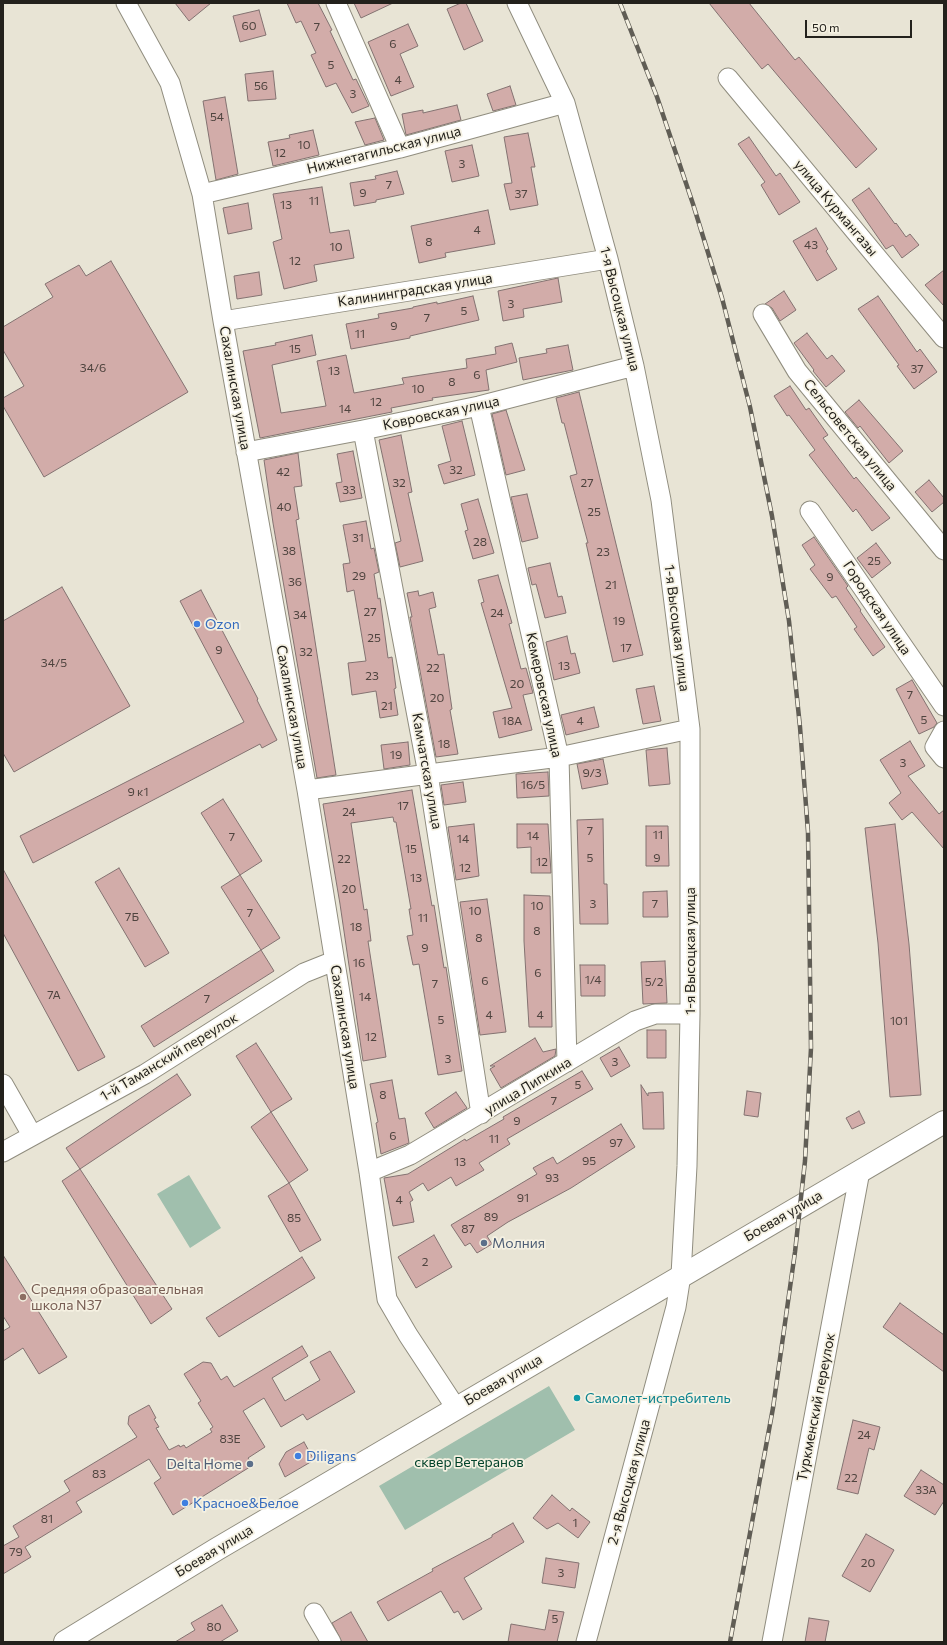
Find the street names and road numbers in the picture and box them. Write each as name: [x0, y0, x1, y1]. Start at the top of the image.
street label: Нижнетагильская улица: [305, 123, 463, 177]
street label: улица Курмангазы: [791, 156, 881, 260]
street label: 1-я Высоцкая улица: [596, 245, 644, 373]
street label: Калининградская улица: [336, 269, 494, 311]
street label: Сахалинская улица: [216, 325, 254, 451]
street label: Сельсоветская улица: [800, 376, 900, 494]
street label: Ковровская улица: [381, 392, 501, 434]
street label: Городская улица: [839, 558, 915, 658]
street label: 1-я Высоцкая улица: [661, 564, 693, 692]
street label: Кемеровская улица: [523, 631, 565, 759]
street label: Сахалинская улица: [273, 644, 311, 770]
street label: Камчатская улица: [409, 712, 445, 830]
street label: 1-я Высоцкая улица: [682, 887, 698, 1015]
street label: Сахалинская улица: [327, 964, 363, 1090]
street label: 1-й Таманский переулок: [97, 1009, 241, 1105]
street label: улица Липкина: [482, 1053, 574, 1119]
street label: Боевая улица: [741, 1187, 825, 1245]
street label: Туркменский переулок: [793, 1331, 839, 1483]
street label: Боевая улица: [461, 1351, 545, 1409]
street label: 2-я Высоцкая улица: [604, 1417, 654, 1547]
street label: Боевая улица: [172, 1521, 256, 1581]

